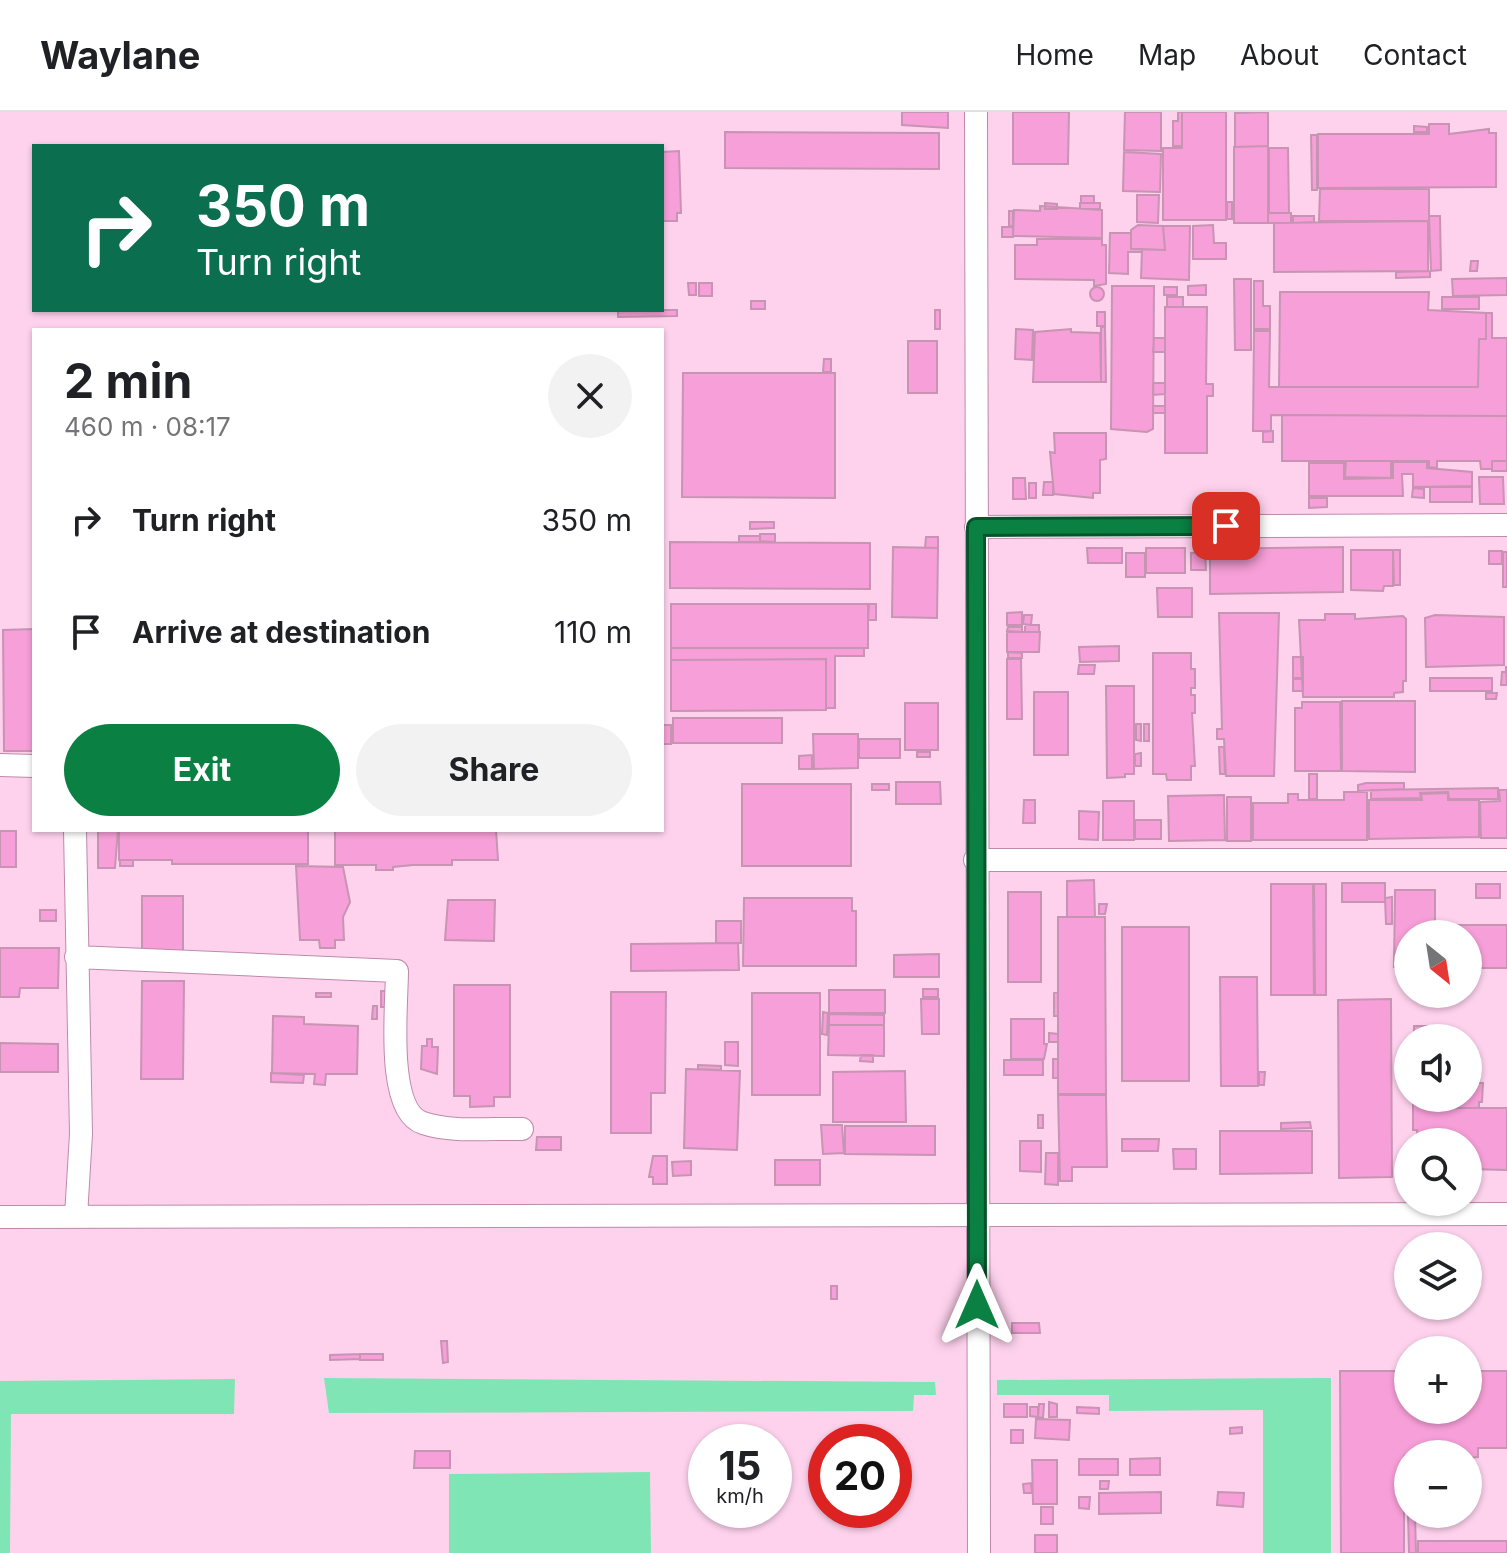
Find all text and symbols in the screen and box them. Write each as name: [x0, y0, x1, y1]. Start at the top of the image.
text: Waylane: [40, 32, 200, 78]
text: Home: [1015, 38, 1094, 72]
text: Map: [1138, 38, 1196, 72]
text: About: [1240, 38, 1319, 72]
text: Contact: [1363, 38, 1467, 72]
text: 350 m: [196, 172, 370, 240]
icon: right: [64, 176, 168, 280]
text: Turn right: [196, 240, 361, 284]
text: 2 min: [64, 351, 192, 410]
button: close: [548, 354, 632, 438]
text: 460 m · 08:17: [64, 411, 231, 442]
pin: [1192, 492, 1260, 560]
icon: right: [64, 498, 108, 542]
text: Turn right: [132, 502, 276, 538]
text: 350 m: [542, 502, 632, 538]
icon: arrive: [1204, 504, 1248, 548]
icon: arrive: [64, 610, 108, 654]
text: Arrive at destination: [132, 614, 430, 650]
text: 110 m: [554, 614, 632, 650]
button: Exit: [64, 724, 340, 816]
button: Share: [356, 724, 632, 816]
north arrow: [1394, 920, 1482, 1008]
map controls: [1394, 920, 1482, 1528]
button: sound: [1394, 1024, 1482, 1112]
button: search: [1394, 1128, 1482, 1216]
button: layers: [1394, 1232, 1482, 1320]
position arrow: [935, 1263, 1019, 1347]
button: +: [1394, 1336, 1482, 1424]
speed limit sign: 20: [808, 1424, 912, 1528]
button: −: [1394, 1440, 1482, 1528]
text: 15: [719, 1441, 761, 1490]
text: km/h: [716, 1484, 764, 1508]

